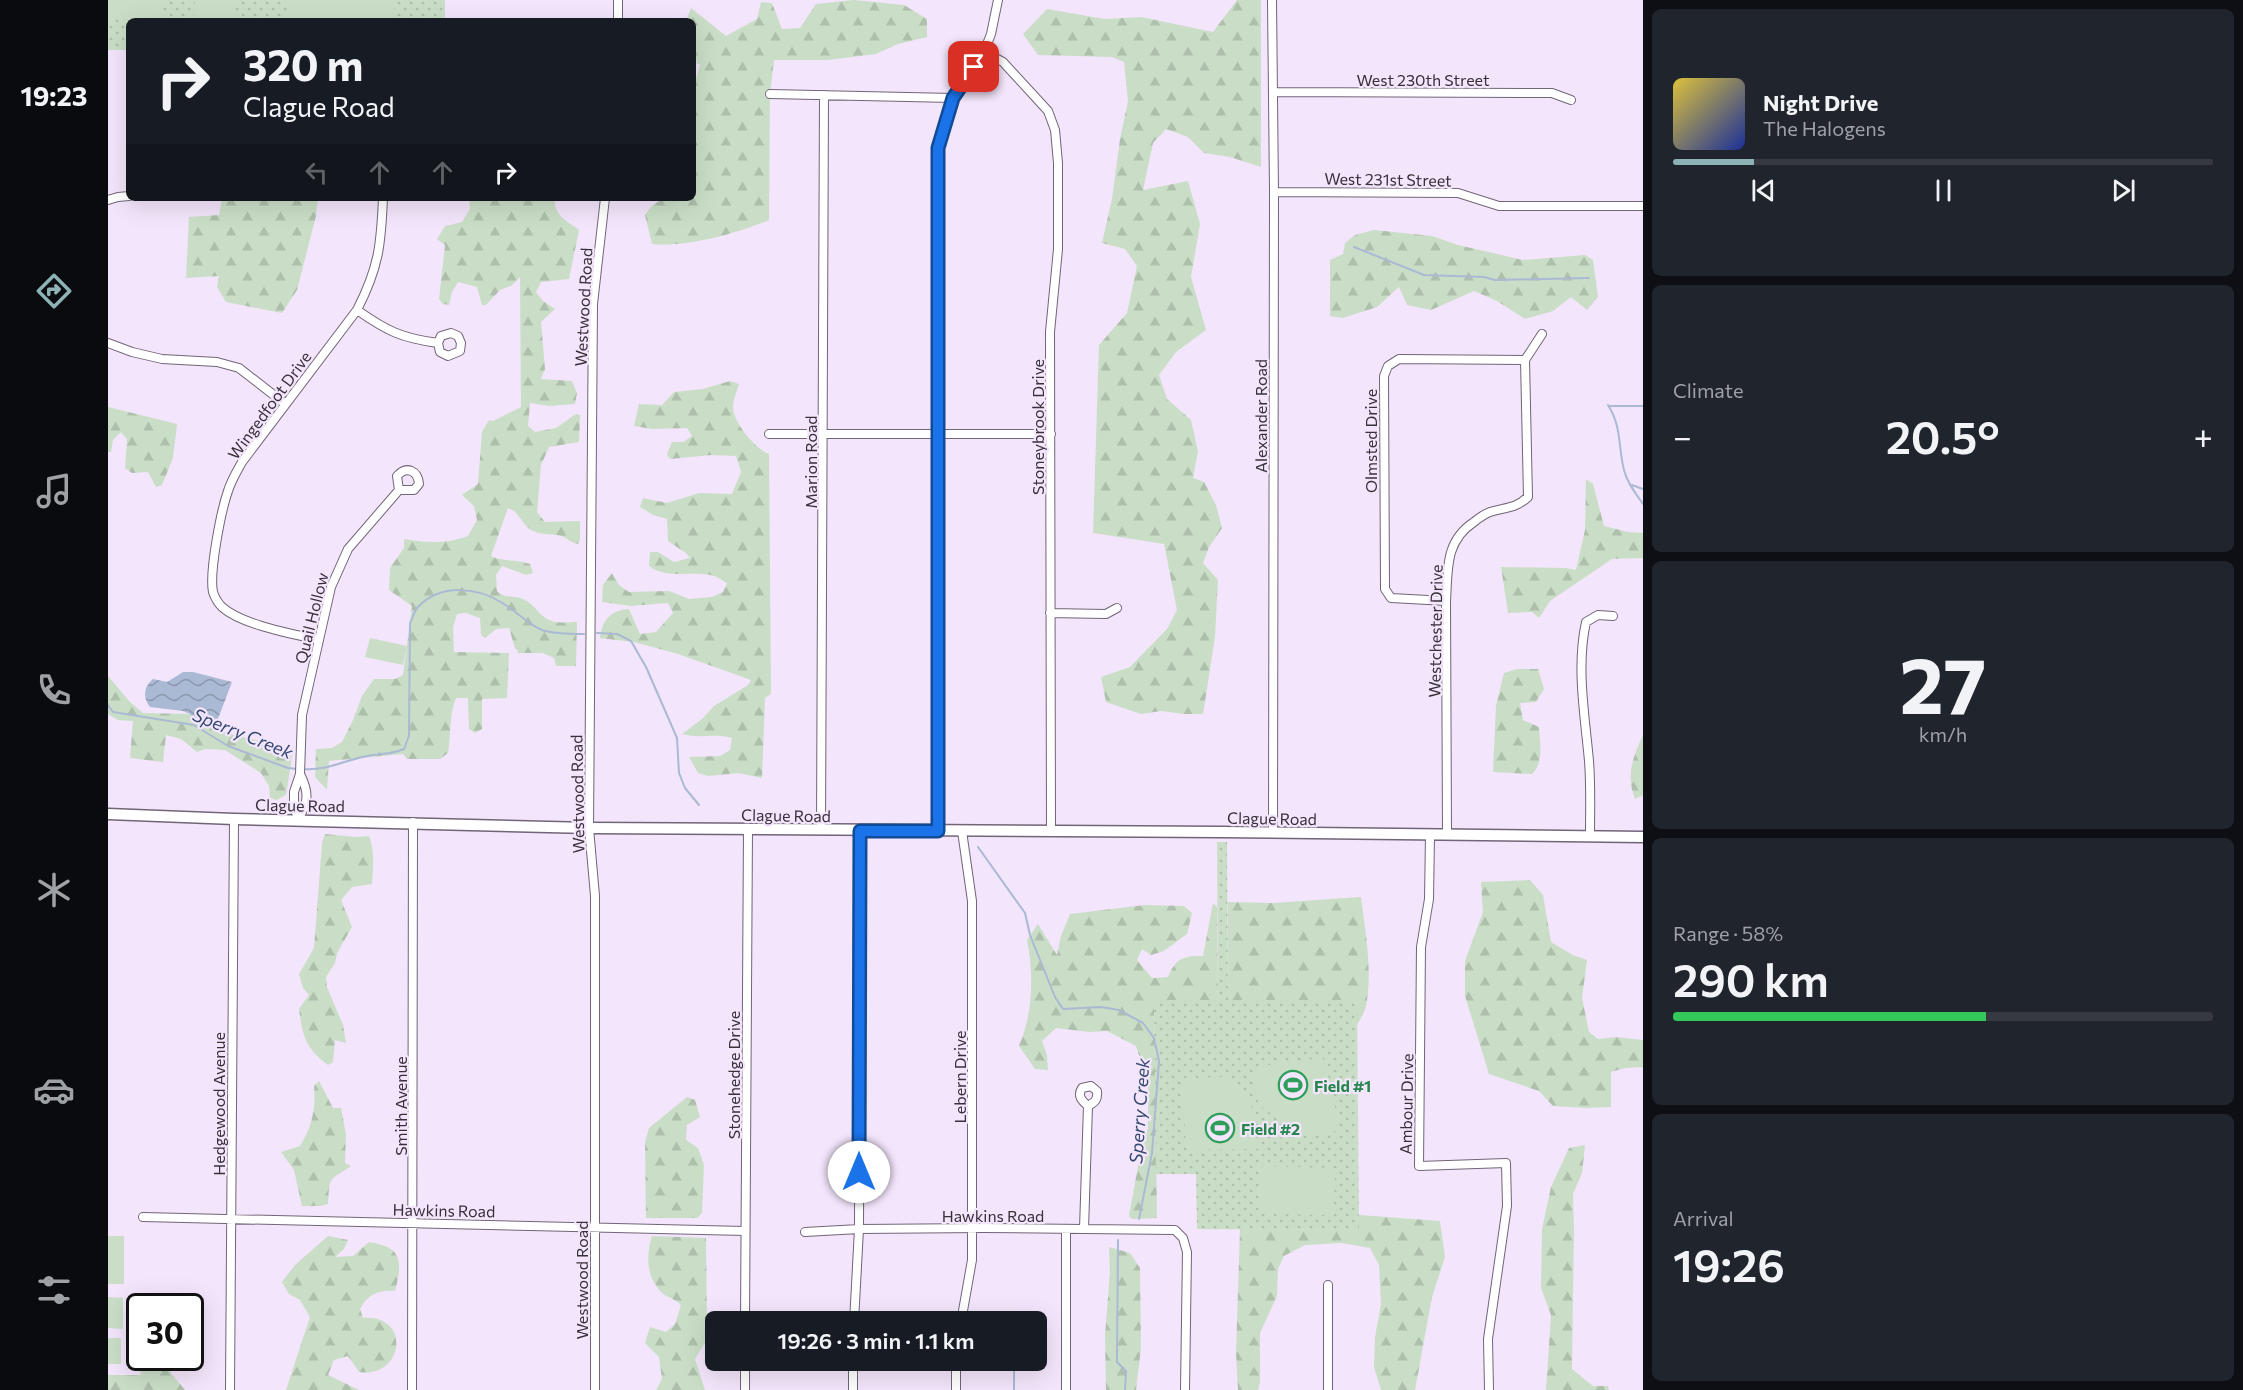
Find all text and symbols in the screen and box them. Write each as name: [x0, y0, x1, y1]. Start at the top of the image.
text: 320 m: [243, 38, 363, 90]
pin: [948, 41, 999, 92]
icon: right: [144, 42, 222, 120]
icon: arrive: [957, 50, 990, 83]
street label: West 230th Street: [1357, 70, 1490, 89]
text: 19:23: [20, 79, 88, 112]
text: Night Drive: [1763, 89, 1878, 116]
text: Clague Road: [243, 90, 395, 123]
text: The Halogens: [1763, 116, 1886, 140]
icon: left: [300, 156, 333, 189]
icon: ahead: [363, 156, 396, 189]
icon: ahead: [426, 156, 459, 189]
icon: right: [489, 156, 522, 189]
street label: West 231st Street: [1324, 168, 1452, 190]
icon: previous: [1747, 174, 1780, 207]
icon: pause: [1927, 174, 1960, 207]
icon: next: [2107, 174, 2140, 207]
street label: Westwood Road: [570, 247, 596, 367]
icon: directions: [33, 270, 75, 312]
street label: Wingedfoot Drive: [223, 347, 315, 463]
street label: Stoneybrook Drive: [1028, 359, 1047, 495]
street label: Alexander Road: [1251, 359, 1270, 473]
text: Climate: [1673, 378, 1743, 402]
street label: Olmsted Drive: [1361, 389, 1380, 493]
text: 20.5°: [1886, 408, 2000, 463]
street label: Marion Road: [801, 415, 820, 509]
text: −: [1673, 415, 1692, 456]
text: +: [2194, 415, 2213, 456]
icon: music: [33, 470, 75, 512]
street label: Westchester Drive: [1424, 564, 1446, 698]
street label: Quail Hollow: [290, 570, 332, 666]
text: 27: [1900, 635, 1986, 730]
icon: phone: [33, 669, 75, 711]
water label: Sperry Creek: [190, 703, 297, 763]
text: km/h: [1919, 722, 1967, 746]
street label: Westwood Road: [566, 734, 588, 854]
street label: Clague Road: [255, 795, 345, 815]
street label: Clague Road: [741, 805, 831, 825]
street label: Clague Road: [1227, 808, 1317, 828]
icon: climate: [33, 869, 75, 911]
text: Range · 58%: [1673, 921, 1783, 945]
text: 290 km: [1673, 951, 1829, 1006]
street label: Stonehedge Drive: [724, 1011, 743, 1139]
street label: Lebern Drive: [950, 1031, 969, 1123]
street label: Hedgewood Avenue: [209, 1032, 228, 1176]
street label: Ambour Drive: [1396, 1053, 1416, 1155]
street label: Smith Avenue: [391, 1056, 410, 1156]
water label: Sperry Creek: [1124, 1056, 1154, 1165]
icon: car: [33, 1069, 75, 1111]
sports icon: Field #1: [1277, 1069, 1309, 1101]
place label: Field #1: [1314, 1076, 1371, 1095]
sports icon: Field #2: [1204, 1112, 1236, 1144]
place label: Field #2: [1241, 1119, 1300, 1138]
position arrow: [827, 1140, 891, 1204]
street label: Hawkins Road: [393, 1200, 495, 1220]
street label: Hawkins Road: [942, 1206, 1044, 1225]
text: Arrival: [1673, 1206, 1734, 1230]
street label: Westwood Road: [572, 1221, 591, 1339]
text: 19:26: [1673, 1236, 1785, 1291]
icon: filters: [33, 1269, 75, 1311]
speed limit sign: 30: [126, 1293, 204, 1371]
text: 19:26 · 3 min · 1.1 km: [778, 1327, 974, 1354]

